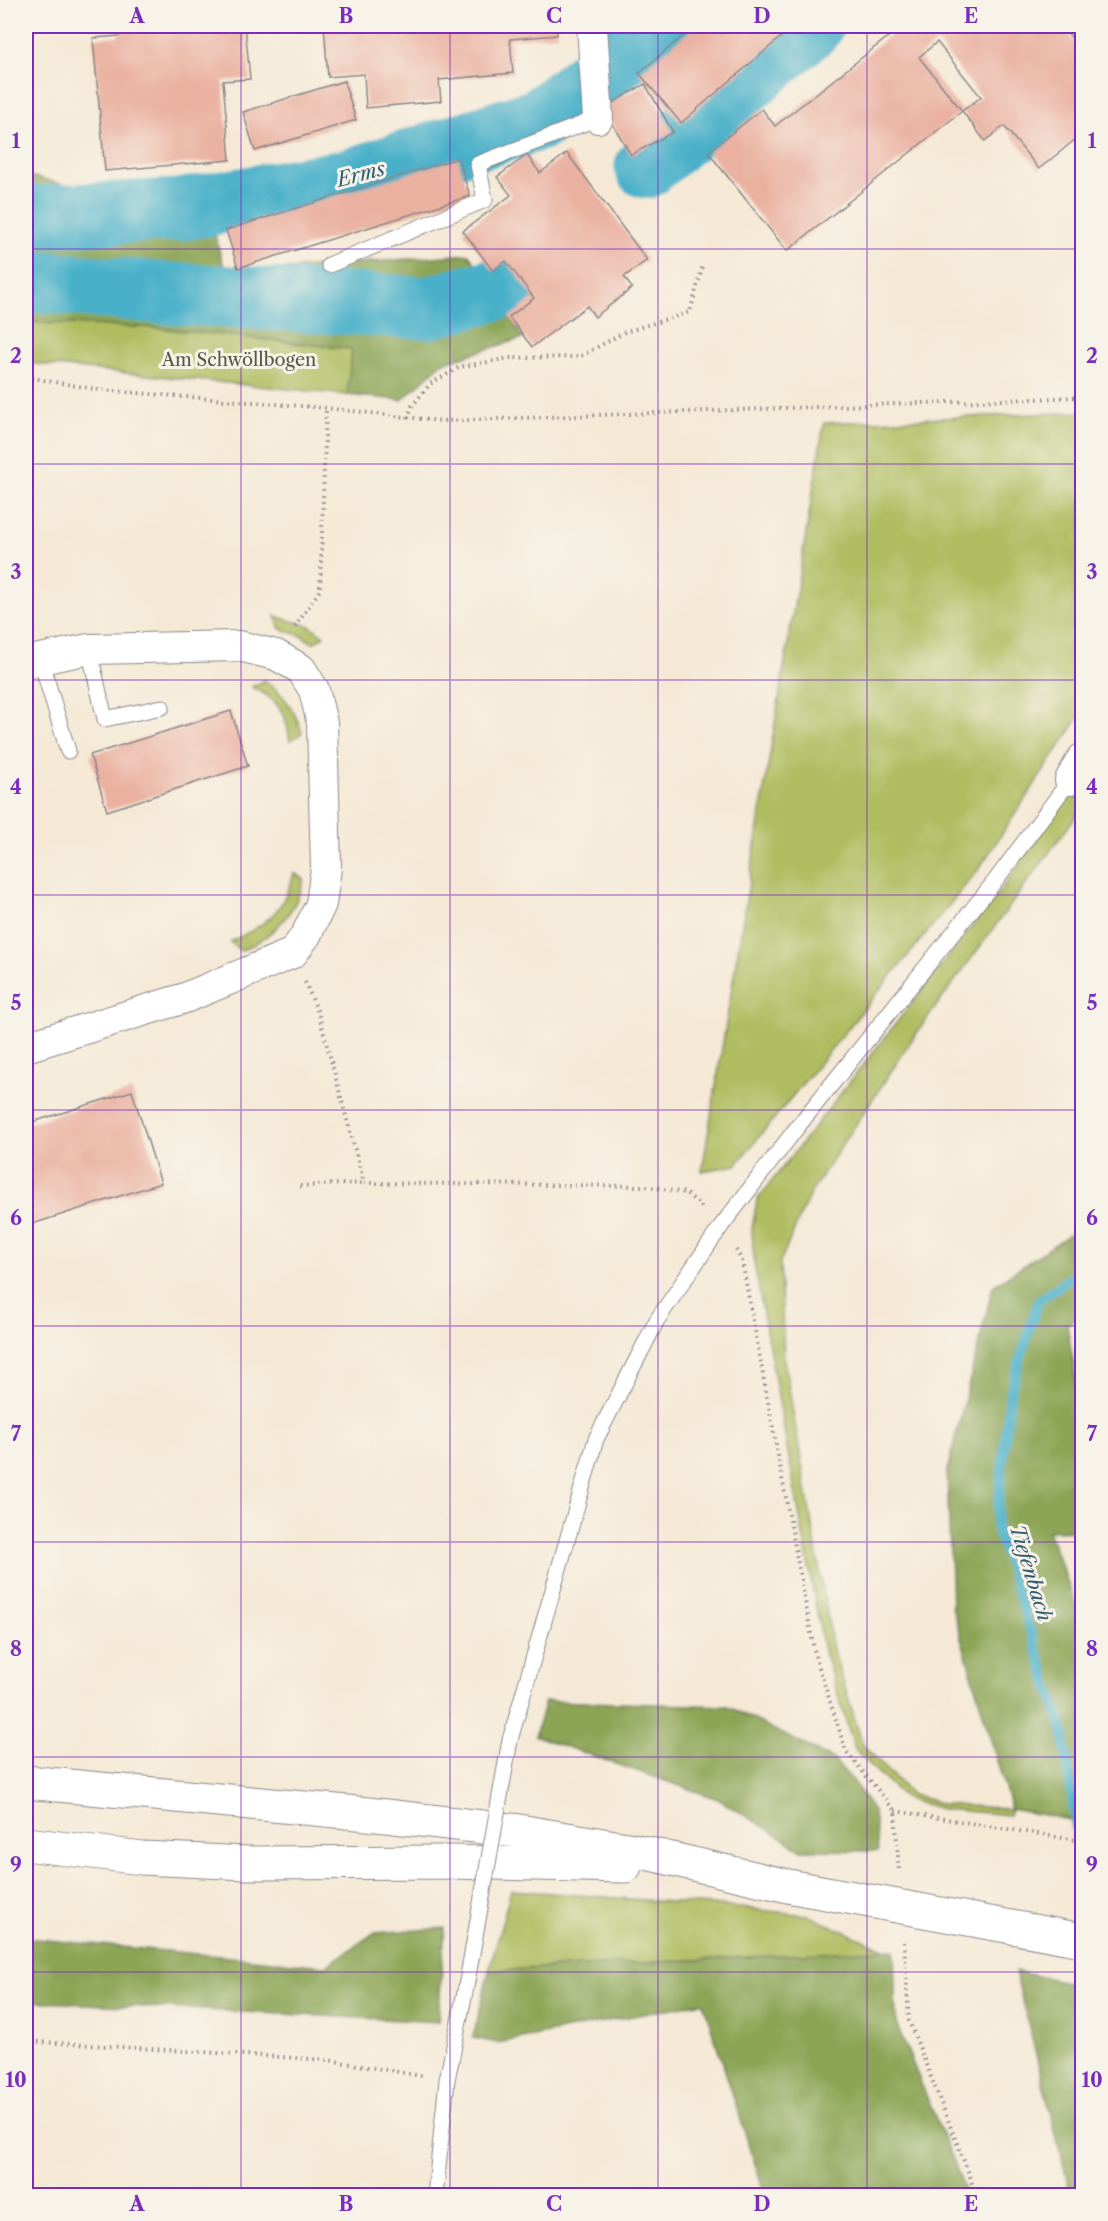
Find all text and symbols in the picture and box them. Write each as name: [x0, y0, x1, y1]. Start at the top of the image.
text: A: [128, 4, 145, 28]
text: B: [339, 4, 354, 28]
text: C: [546, 4, 562, 28]
text: D: [753, 4, 771, 28]
text: E: [964, 4, 978, 28]
text: 1: [12, 129, 21, 153]
text: 1: [1088, 129, 1097, 153]
water label: Erms: [332, 156, 388, 192]
text: 2: [10, 344, 22, 368]
text: 2: [1086, 344, 1098, 368]
park label: Am Schwöllbogen: [161, 349, 316, 371]
text: 3: [10, 560, 22, 584]
text: 3: [1086, 560, 1098, 584]
text: 4: [10, 775, 22, 799]
text: 4: [1086, 775, 1098, 799]
text: 5: [10, 991, 22, 1015]
text: 5: [1086, 991, 1098, 1015]
text: 6: [10, 1206, 22, 1230]
text: 6: [1086, 1206, 1098, 1230]
text: 7: [11, 1422, 22, 1446]
text: 7: [1087, 1422, 1098, 1446]
water label: Tiefenbach: [1005, 1522, 1057, 1624]
text: 8: [10, 1637, 22, 1661]
text: 8: [1086, 1637, 1098, 1661]
text: 9: [10, 1853, 22, 1877]
text: 9: [1086, 1853, 1098, 1877]
text: 10: [5, 2068, 27, 2092]
text: 10: [1081, 2068, 1103, 2092]
text: A: [128, 2192, 145, 2216]
text: B: [339, 2192, 354, 2216]
text: C: [546, 2192, 562, 2216]
text: D: [753, 2192, 771, 2216]
text: E: [964, 2192, 978, 2216]

